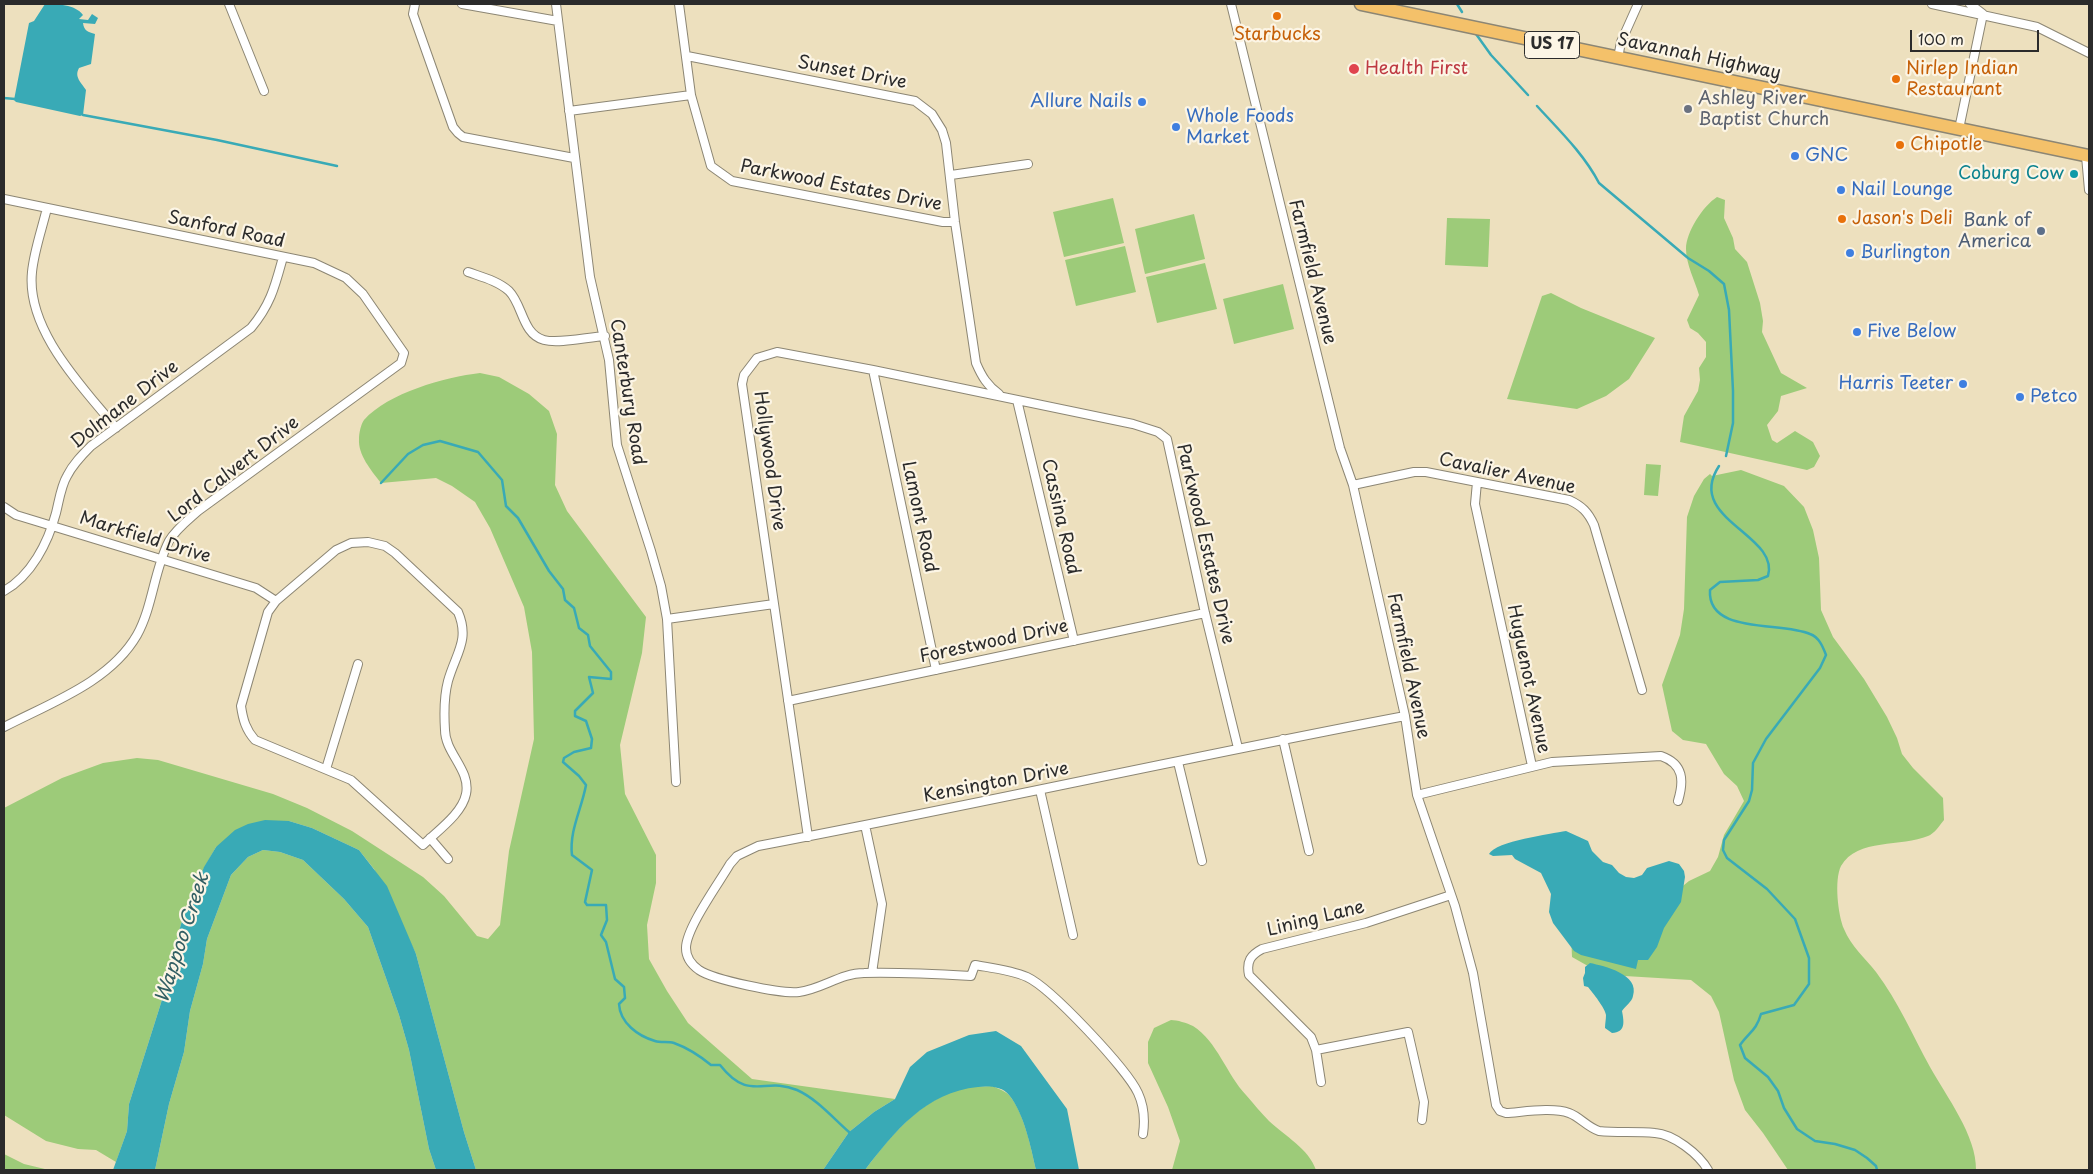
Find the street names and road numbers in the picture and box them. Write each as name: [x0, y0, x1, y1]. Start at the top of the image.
street label: Savannah Highway: [1615, 29, 1783, 85]
road number: US 17: [1524, 32, 1580, 58]
street label: Sunset Drive: [796, 52, 908, 94]
street label: Parkwood Estates Drive: [738, 156, 944, 216]
street label: Farmfield Avenue: [1284, 197, 1340, 347]
street label: Sanford Road: [166, 207, 286, 253]
street label: Canterbury Road: [605, 317, 649, 467]
street label: Dolmane Drive: [67, 356, 183, 454]
street label: Hollywood Drive: [749, 390, 789, 532]
street label: Lord Calvert Drive: [164, 412, 304, 528]
street label: Parkwood Estates Drive: [1171, 442, 1239, 646]
street label: Cavalier Avenue: [1437, 449, 1577, 499]
street label: Cassina Road: [1036, 457, 1084, 577]
street label: Lamont Road: [897, 459, 941, 575]
street label: Markfield Drive: [77, 508, 213, 568]
street label: Farmfield Avenue: [1382, 591, 1434, 741]
street label: Huguenot Avenue: [1502, 603, 1554, 755]
street label: Forestwood Drive: [918, 616, 1070, 668]
street label: Kensington Drive: [922, 758, 1070, 808]
street label: Lining Lane: [1265, 896, 1367, 942]

